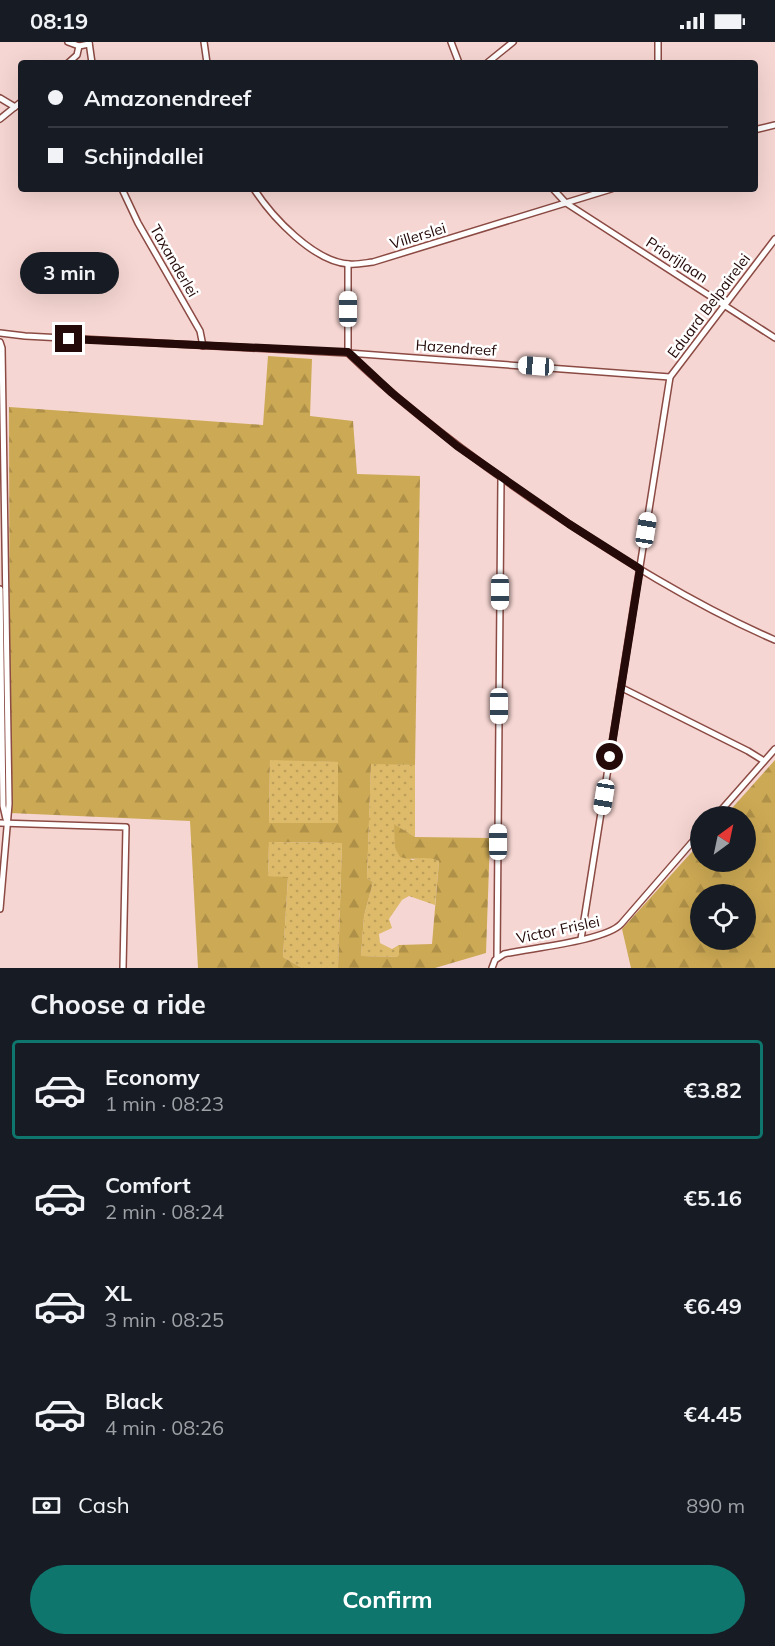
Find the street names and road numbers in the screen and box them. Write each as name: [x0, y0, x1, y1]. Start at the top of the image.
street label: Villerslei: [388, 218, 448, 253]
street label: Taxanderlei: [146, 221, 203, 300]
street label: Priorijlaan: [643, 233, 712, 287]
street label: Eduard Belpairelei: [663, 250, 754, 362]
street label: Hazendreef: [415, 335, 498, 360]
street label: Victor Frislei: [515, 911, 601, 948]

